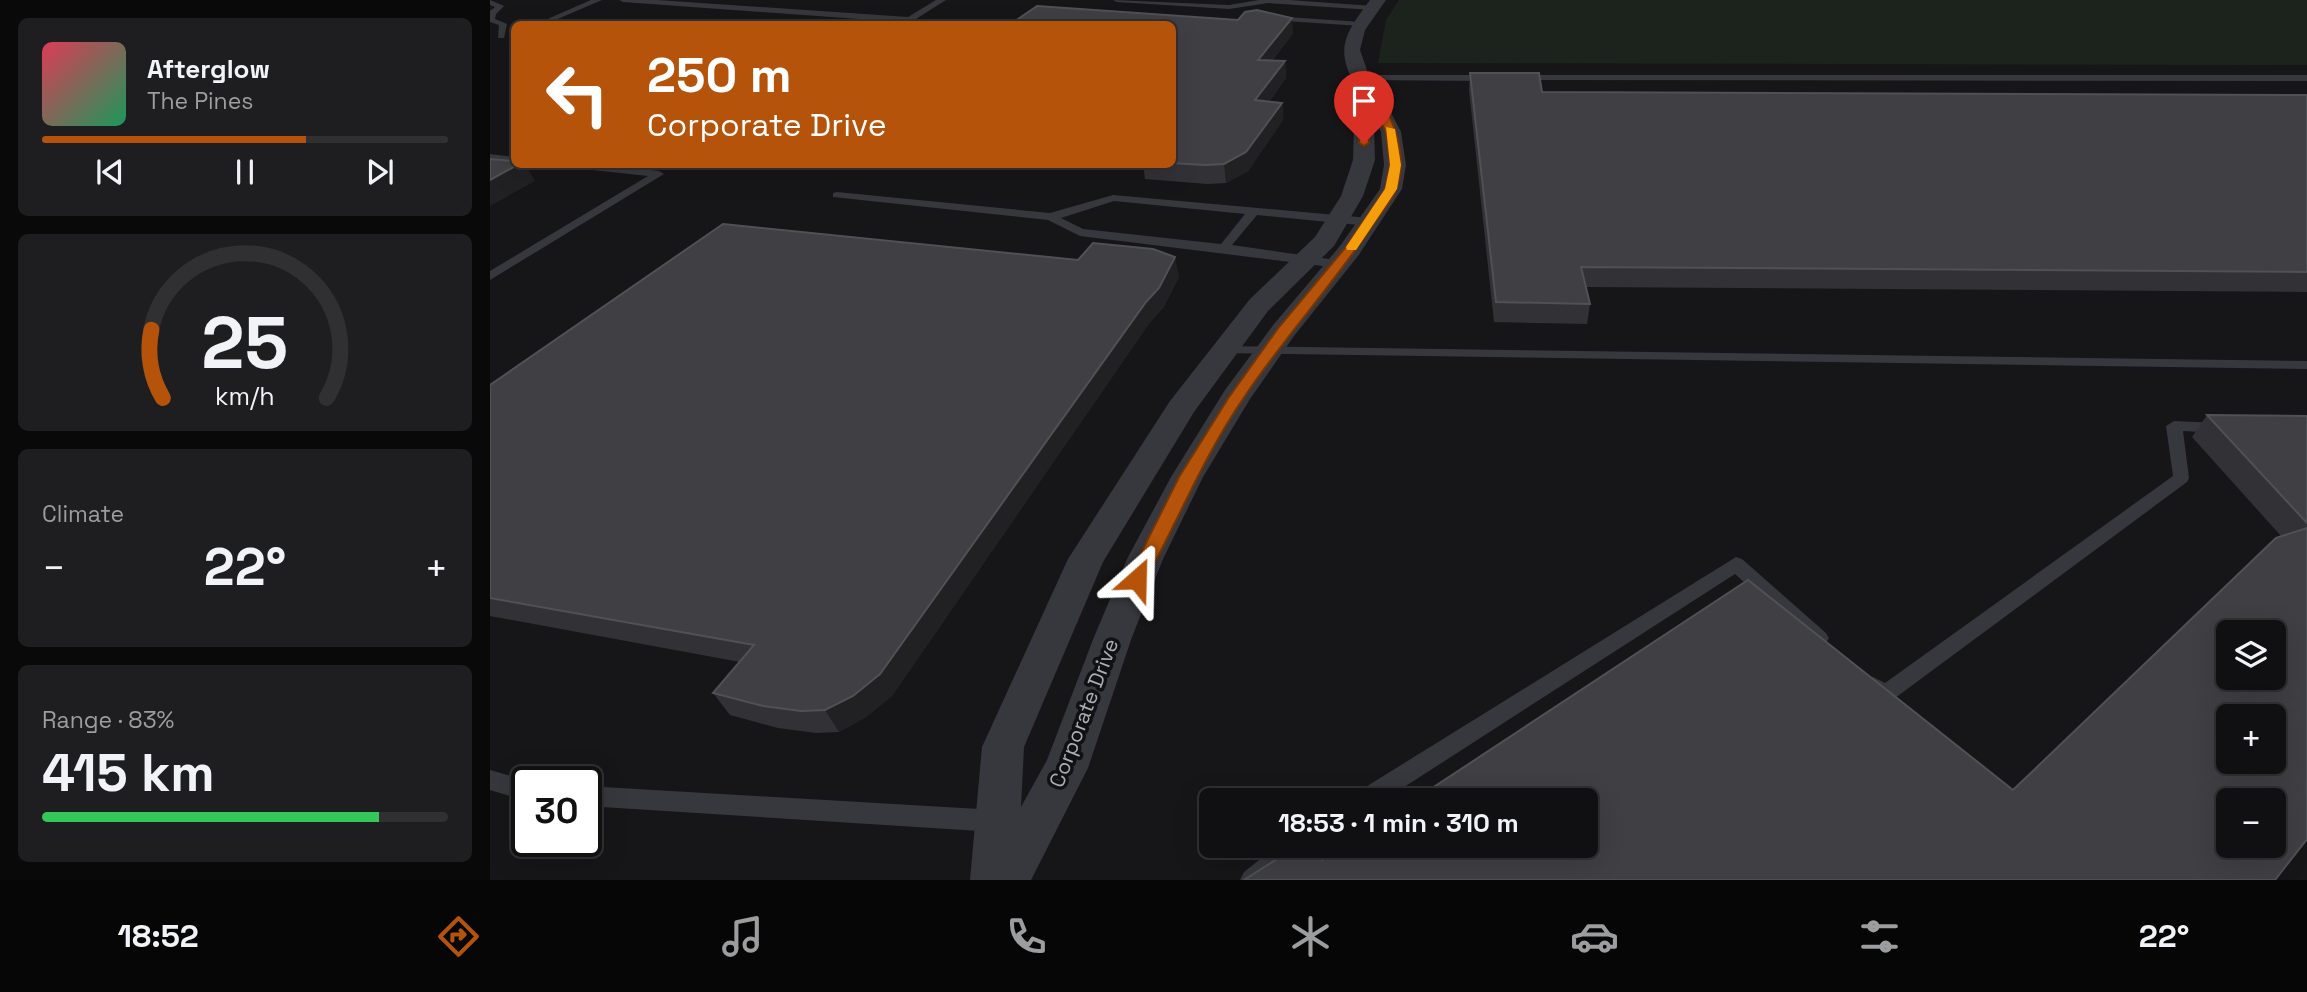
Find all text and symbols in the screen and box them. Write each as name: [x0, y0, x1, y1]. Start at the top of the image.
text: 250 m: [647, 44, 792, 106]
icon: left: [532, 49, 623, 140]
text: Afterglow: [147, 52, 270, 86]
pin: [1334, 71, 1394, 143]
icon: arrive: [1345, 82, 1383, 120]
text: The Pines: [147, 86, 253, 116]
text: Corporate Drive: [647, 105, 887, 145]
icon: previous: [91, 153, 129, 191]
icon: pause: [226, 153, 264, 191]
icon: next: [361, 153, 399, 191]
text: 25: [202, 297, 288, 390]
text: km/h: [215, 380, 275, 412]
text: Climate: [42, 499, 124, 529]
text: 22°: [204, 534, 286, 600]
position arrow: [1100, 542, 1174, 616]
text: −: [42, 544, 66, 592]
text: +: [424, 544, 448, 592]
map controls: [2216, 620, 2286, 858]
button: layers: [2216, 620, 2286, 690]
street label: Corporate Drive: [1043, 635, 1124, 791]
button: +: [2216, 704, 2286, 774]
text: Range · 83%: [42, 705, 174, 735]
text: 415 km: [42, 740, 215, 806]
speed limit sign: 30: [511, 766, 602, 857]
button: −: [2216, 788, 2286, 858]
text: 18:53 · 1 min · 310 m: [1278, 806, 1519, 840]
icon: directions: [434, 912, 483, 961]
icon: music: [718, 912, 767, 961]
icon: phone: [1002, 912, 1051, 961]
icon: climate: [1286, 912, 1335, 961]
icon: car: [1570, 912, 1619, 961]
icon: filters: [1855, 912, 1904, 961]
text: 18:52: [118, 916, 199, 956]
text: 22°: [2139, 916, 2189, 956]

